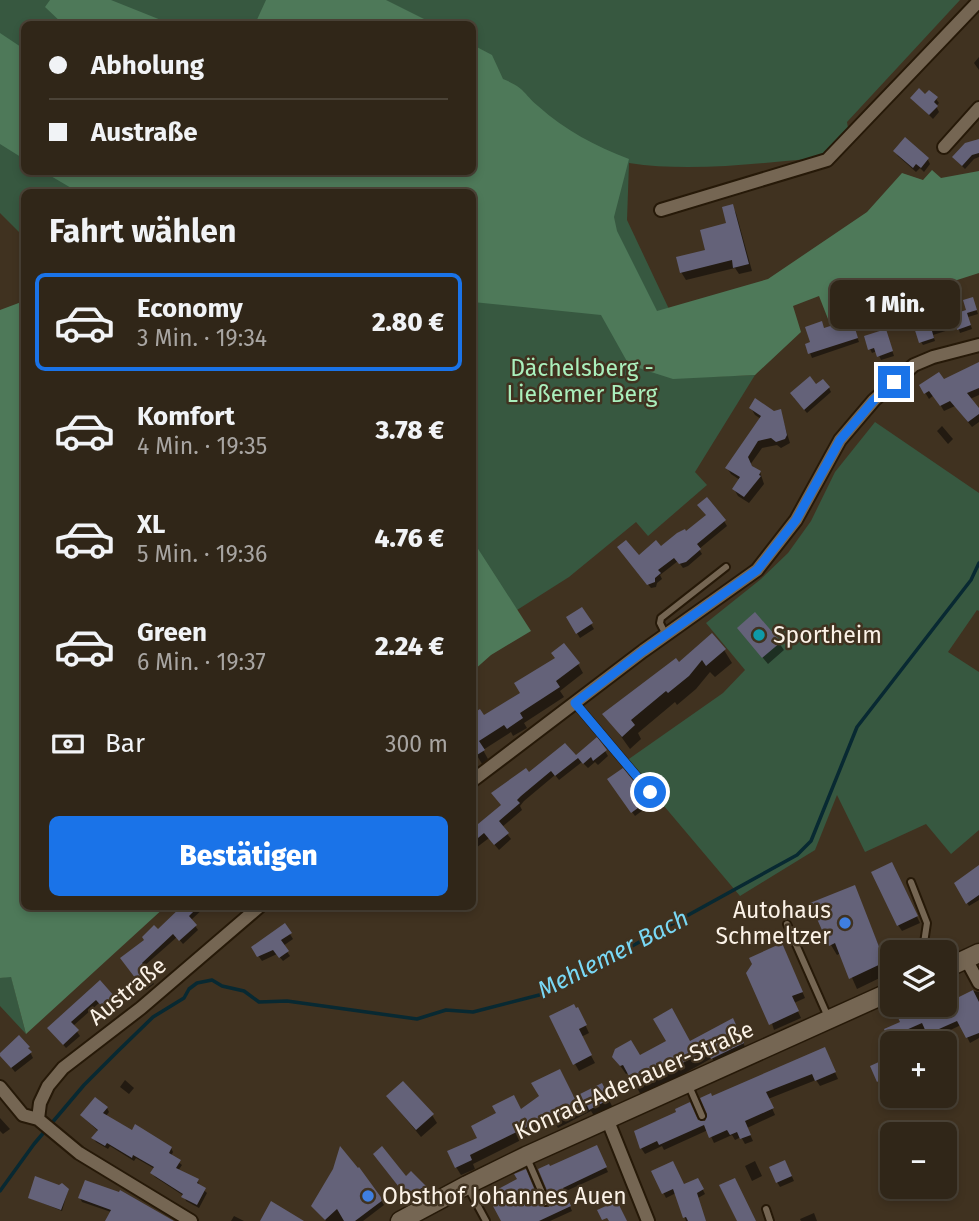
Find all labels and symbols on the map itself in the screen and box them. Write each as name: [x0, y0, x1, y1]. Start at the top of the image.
callout: 1 Min.: [829, 280, 959, 330]
park label: Dächelsberg - Ließemer Berg: [507, 354, 657, 408]
route end: [878, 366, 910, 398]
place label: Sportheim: [773, 621, 882, 649]
marker: Sportheim: [751, 627, 767, 643]
route start: [634, 776, 666, 808]
place label: Autohaus Schmeltzer: [715, 896, 831, 950]
water label: Mehlemer Bach: [533, 904, 693, 1004]
marker: Autohaus Schmeltzer: [837, 915, 853, 931]
street label: Austraße: [82, 951, 172, 1031]
street label: Konrad-Adenauer-Straße: [510, 1015, 758, 1145]
place label: Obsthof Johannes Auen: [382, 1182, 627, 1210]
marker: Obsthof Johannes Auen: [360, 1188, 376, 1204]

